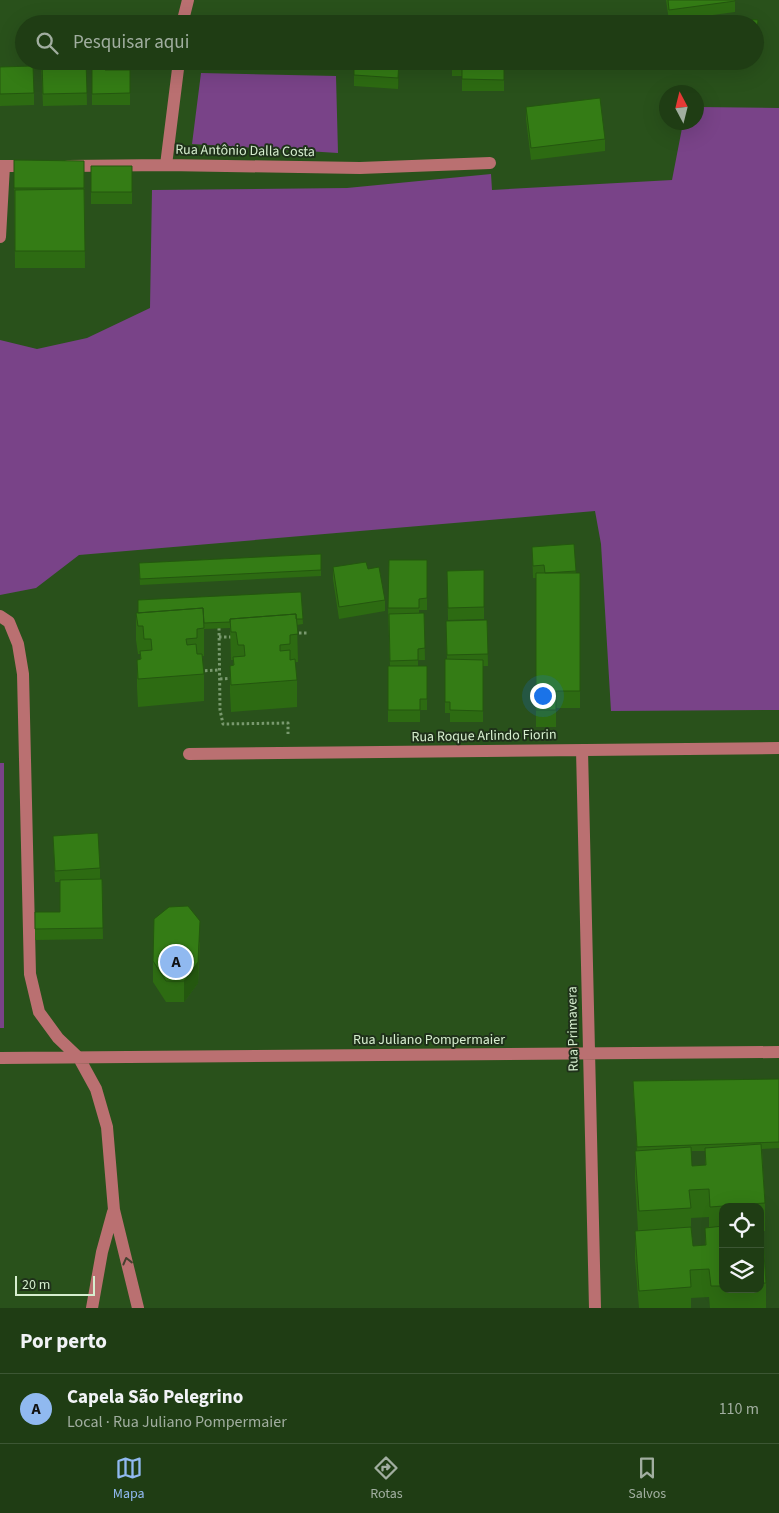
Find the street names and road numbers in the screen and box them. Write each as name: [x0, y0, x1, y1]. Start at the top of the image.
street label: Rua Antônio Dalla Costa: [175, 140, 315, 162]
street label: Rua Roque Arlindo Fiorin: [411, 725, 557, 747]
street label: Rua Primavera: [562, 986, 584, 1072]
street label: Rua Juliano Pompermaier: [353, 1030, 505, 1050]

